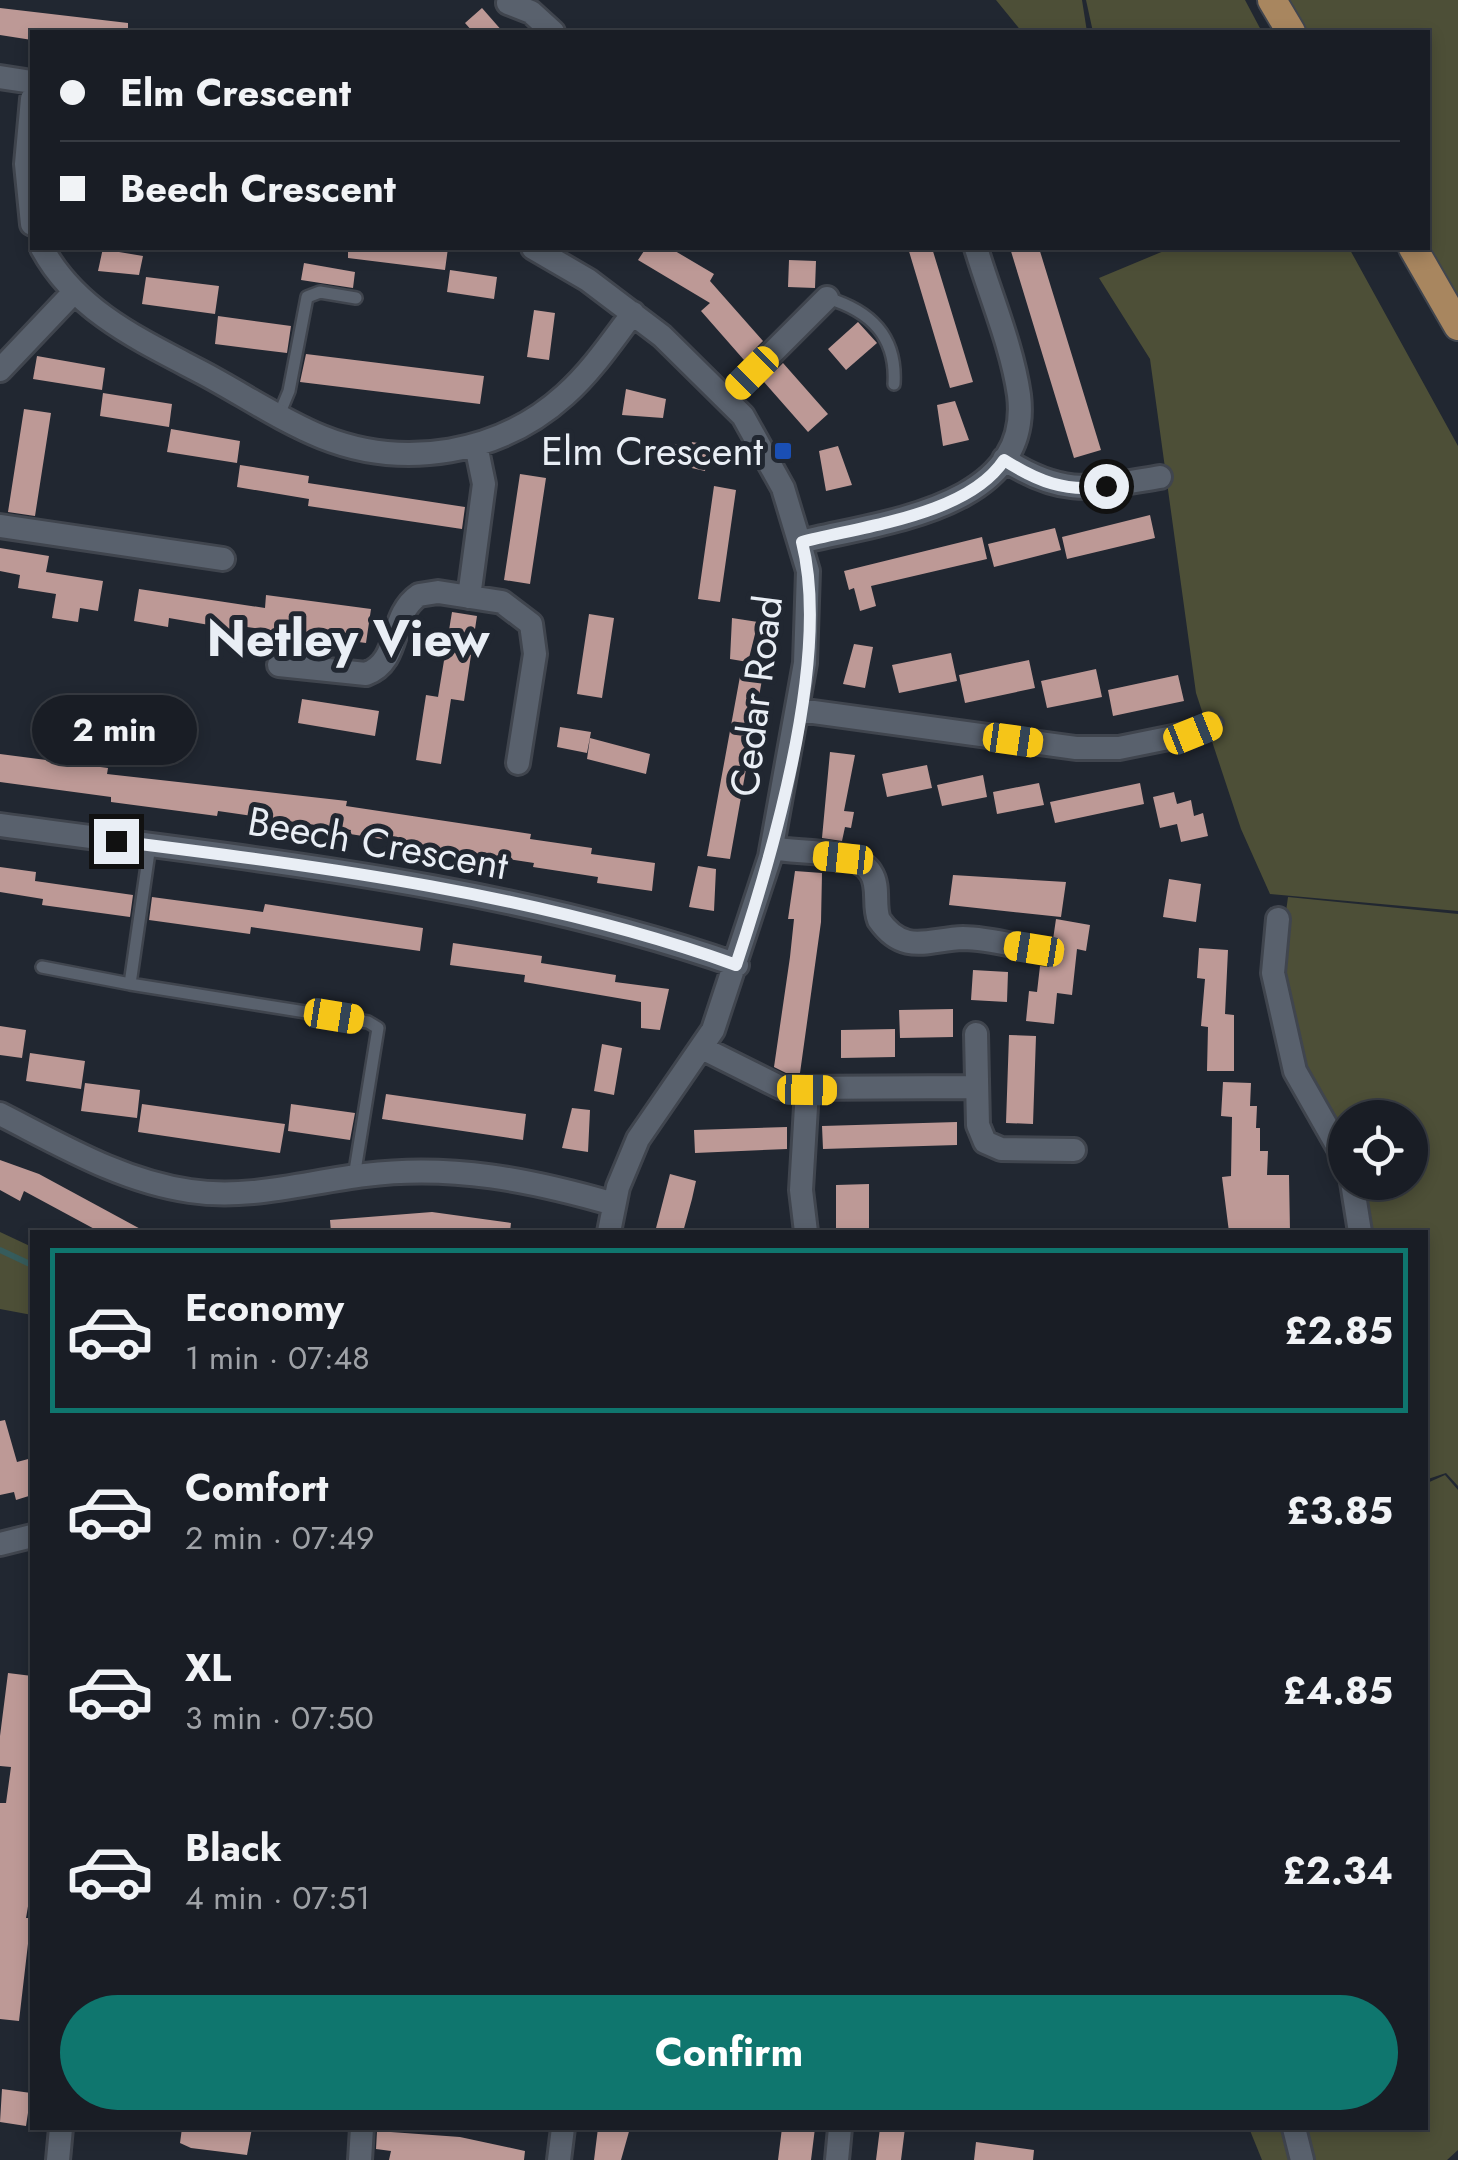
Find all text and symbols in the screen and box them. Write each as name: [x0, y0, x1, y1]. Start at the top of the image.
text: Elm Crescent: [120, 65, 351, 120]
text: Beech Crescent: [120, 161, 396, 216]
car: [720, 341, 784, 405]
place label: Elm Crescent: [541, 422, 763, 480]
marker: Elm Crescent: [772, 440, 794, 462]
route start: [1084, 464, 1129, 509]
street label: Cedar Road: [715, 592, 797, 800]
district label: Netley View: [206, 602, 491, 675]
callout: 2 min: [34, 696, 198, 766]
text: 2 min: [72, 707, 157, 753]
car: [1160, 708, 1226, 758]
car: [981, 721, 1045, 759]
street label: Beech Crescent: [243, 792, 513, 894]
route end: [94, 819, 139, 864]
car: [812, 840, 874, 876]
car: [1002, 929, 1066, 969]
car: [302, 996, 366, 1036]
car: [777, 1074, 837, 1106]
map controls: [1328, 1100, 1428, 1200]
button: locate: [1328, 1100, 1428, 1200]
text: Economy: [185, 1280, 344, 1335]
icon: car: [65, 1286, 155, 1376]
text: £2.85: [1284, 1303, 1393, 1358]
text: 1 min · 07:48: [185, 1335, 370, 1381]
text: Comfort: [185, 1460, 328, 1515]
icon: car: [65, 1466, 155, 1556]
text: £3.85: [1286, 1483, 1393, 1538]
text: 2 min · 07:49: [185, 1515, 374, 1561]
text: XL: [185, 1640, 231, 1695]
icon: car: [65, 1646, 155, 1736]
text: £4.85: [1283, 1663, 1393, 1718]
text: 3 min · 07:50: [185, 1695, 374, 1741]
text: Black: [185, 1820, 282, 1875]
icon: car: [65, 1826, 155, 1916]
text: £2.34: [1282, 1843, 1393, 1898]
text: 4 min · 07:51: [185, 1875, 370, 1921]
button: Confirm: [60, 1995, 1398, 2110]

